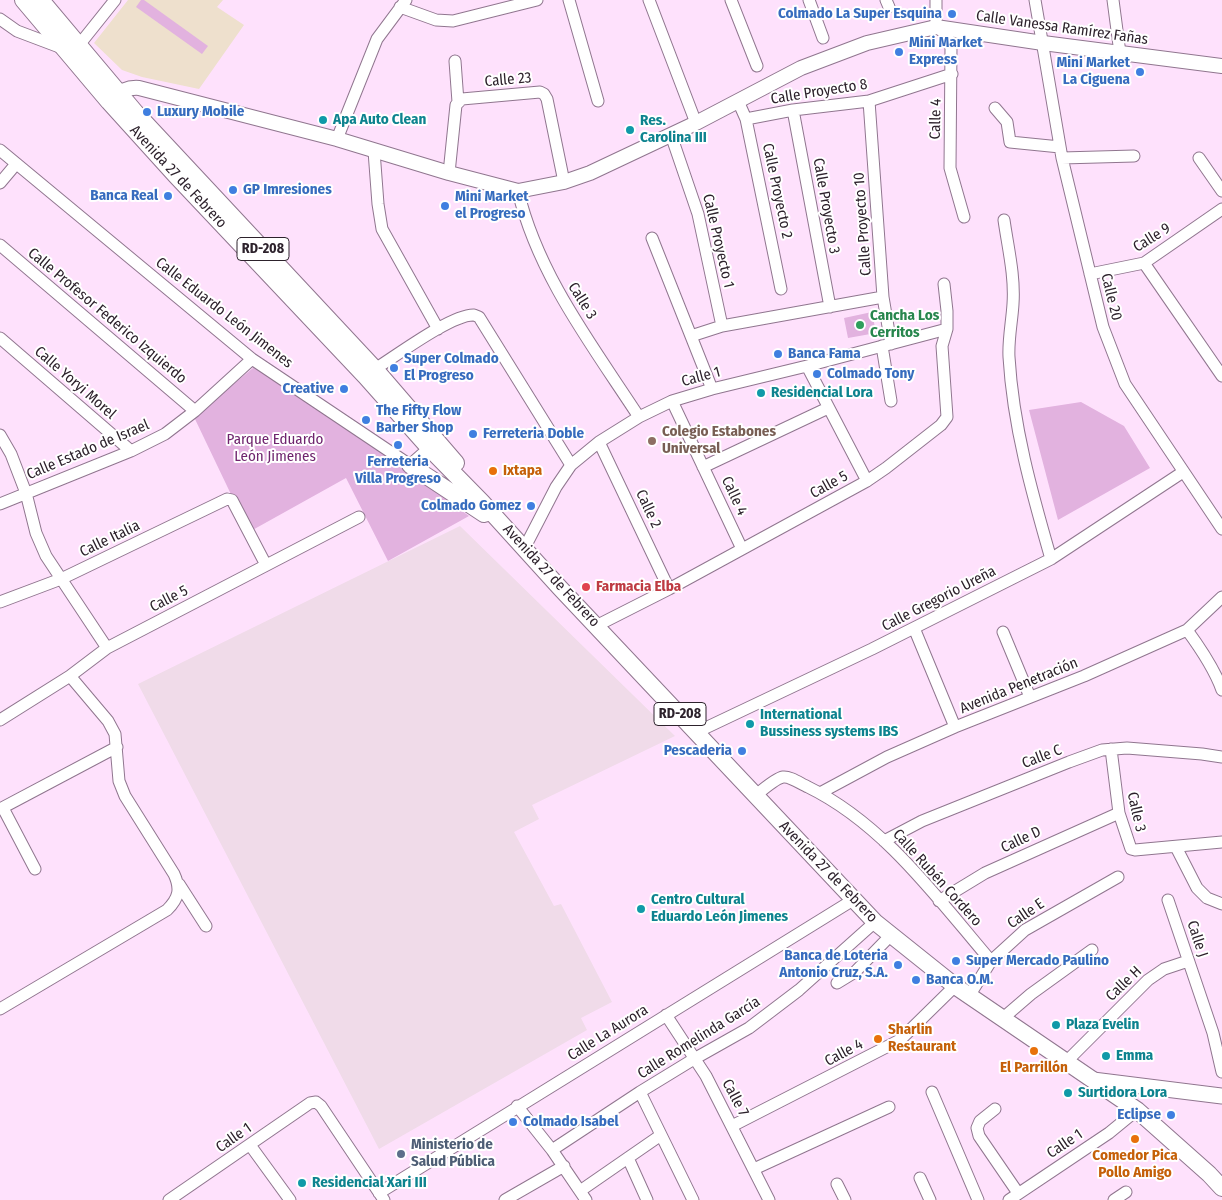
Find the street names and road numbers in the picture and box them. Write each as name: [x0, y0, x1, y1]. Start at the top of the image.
street label: Calle Vanessa Ramírez Fañas: [975, 7, 1149, 49]
street label: Calle 23: [484, 69, 532, 91]
street label: Calle Proyecto 8: [769, 75, 869, 109]
street label: Calle 4: [927, 98, 945, 140]
street label: Avenida 27 de Febrero: [126, 122, 230, 232]
street label: Calle Proyecto 2: [758, 142, 796, 240]
street label: Calle Proyecto 3: [809, 157, 843, 255]
street label: Calle Proyecto 10: [850, 172, 876, 276]
street label: Calle Proyecto 1: [698, 192, 738, 290]
street label: Calle 9: [1130, 220, 1174, 256]
road number: RD-208: [237, 238, 289, 260]
street label: Calle Profesor Federico Izquierdo: [24, 244, 190, 388]
street label: Calle Eduardo León Jimenes: [152, 254, 296, 372]
street label: Calle 20: [1096, 272, 1126, 322]
street label: Calle 3: [564, 279, 600, 323]
street label: Calle Yoryi Morel: [31, 343, 119, 423]
street label: Calle 1: [680, 363, 722, 391]
street label: Calle Estado de Israel: [24, 416, 152, 484]
street label: Calle 5: [807, 467, 851, 503]
street label: Calle 4: [717, 474, 751, 518]
street label: Calle 2: [631, 487, 665, 531]
street label: Calle Italia: [77, 517, 143, 561]
street label: Avenida 27 de Febrero: [499, 521, 603, 631]
street label: Calle Gregorio Ureña: [879, 562, 999, 636]
street label: Calle 5: [147, 582, 191, 616]
street label: Avenida Penetración: [957, 654, 1081, 718]
road number: RD-208: [654, 702, 706, 726]
street label: Calle C: [1020, 741, 1064, 773]
street label: Calle 3: [1123, 790, 1149, 834]
street label: Avenida 27 de Febrero: [775, 818, 881, 926]
street label: Calle D: [998, 823, 1044, 857]
street label: Calle Rubén Cordero: [889, 826, 985, 930]
street label: Calle E: [1004, 895, 1048, 933]
street label: Calle J: [1183, 918, 1211, 960]
street label: Calle H: [1102, 963, 1146, 1005]
street label: Calle Romelinda García: [634, 993, 764, 1083]
street label: Calle La Aurora: [564, 1001, 652, 1065]
street label: Calle 4: [822, 1035, 866, 1071]
street label: Calle 7: [718, 1076, 752, 1120]
street label: Calle 1: [213, 1119, 255, 1157]
street label: Calle 1: [1044, 1126, 1086, 1162]

